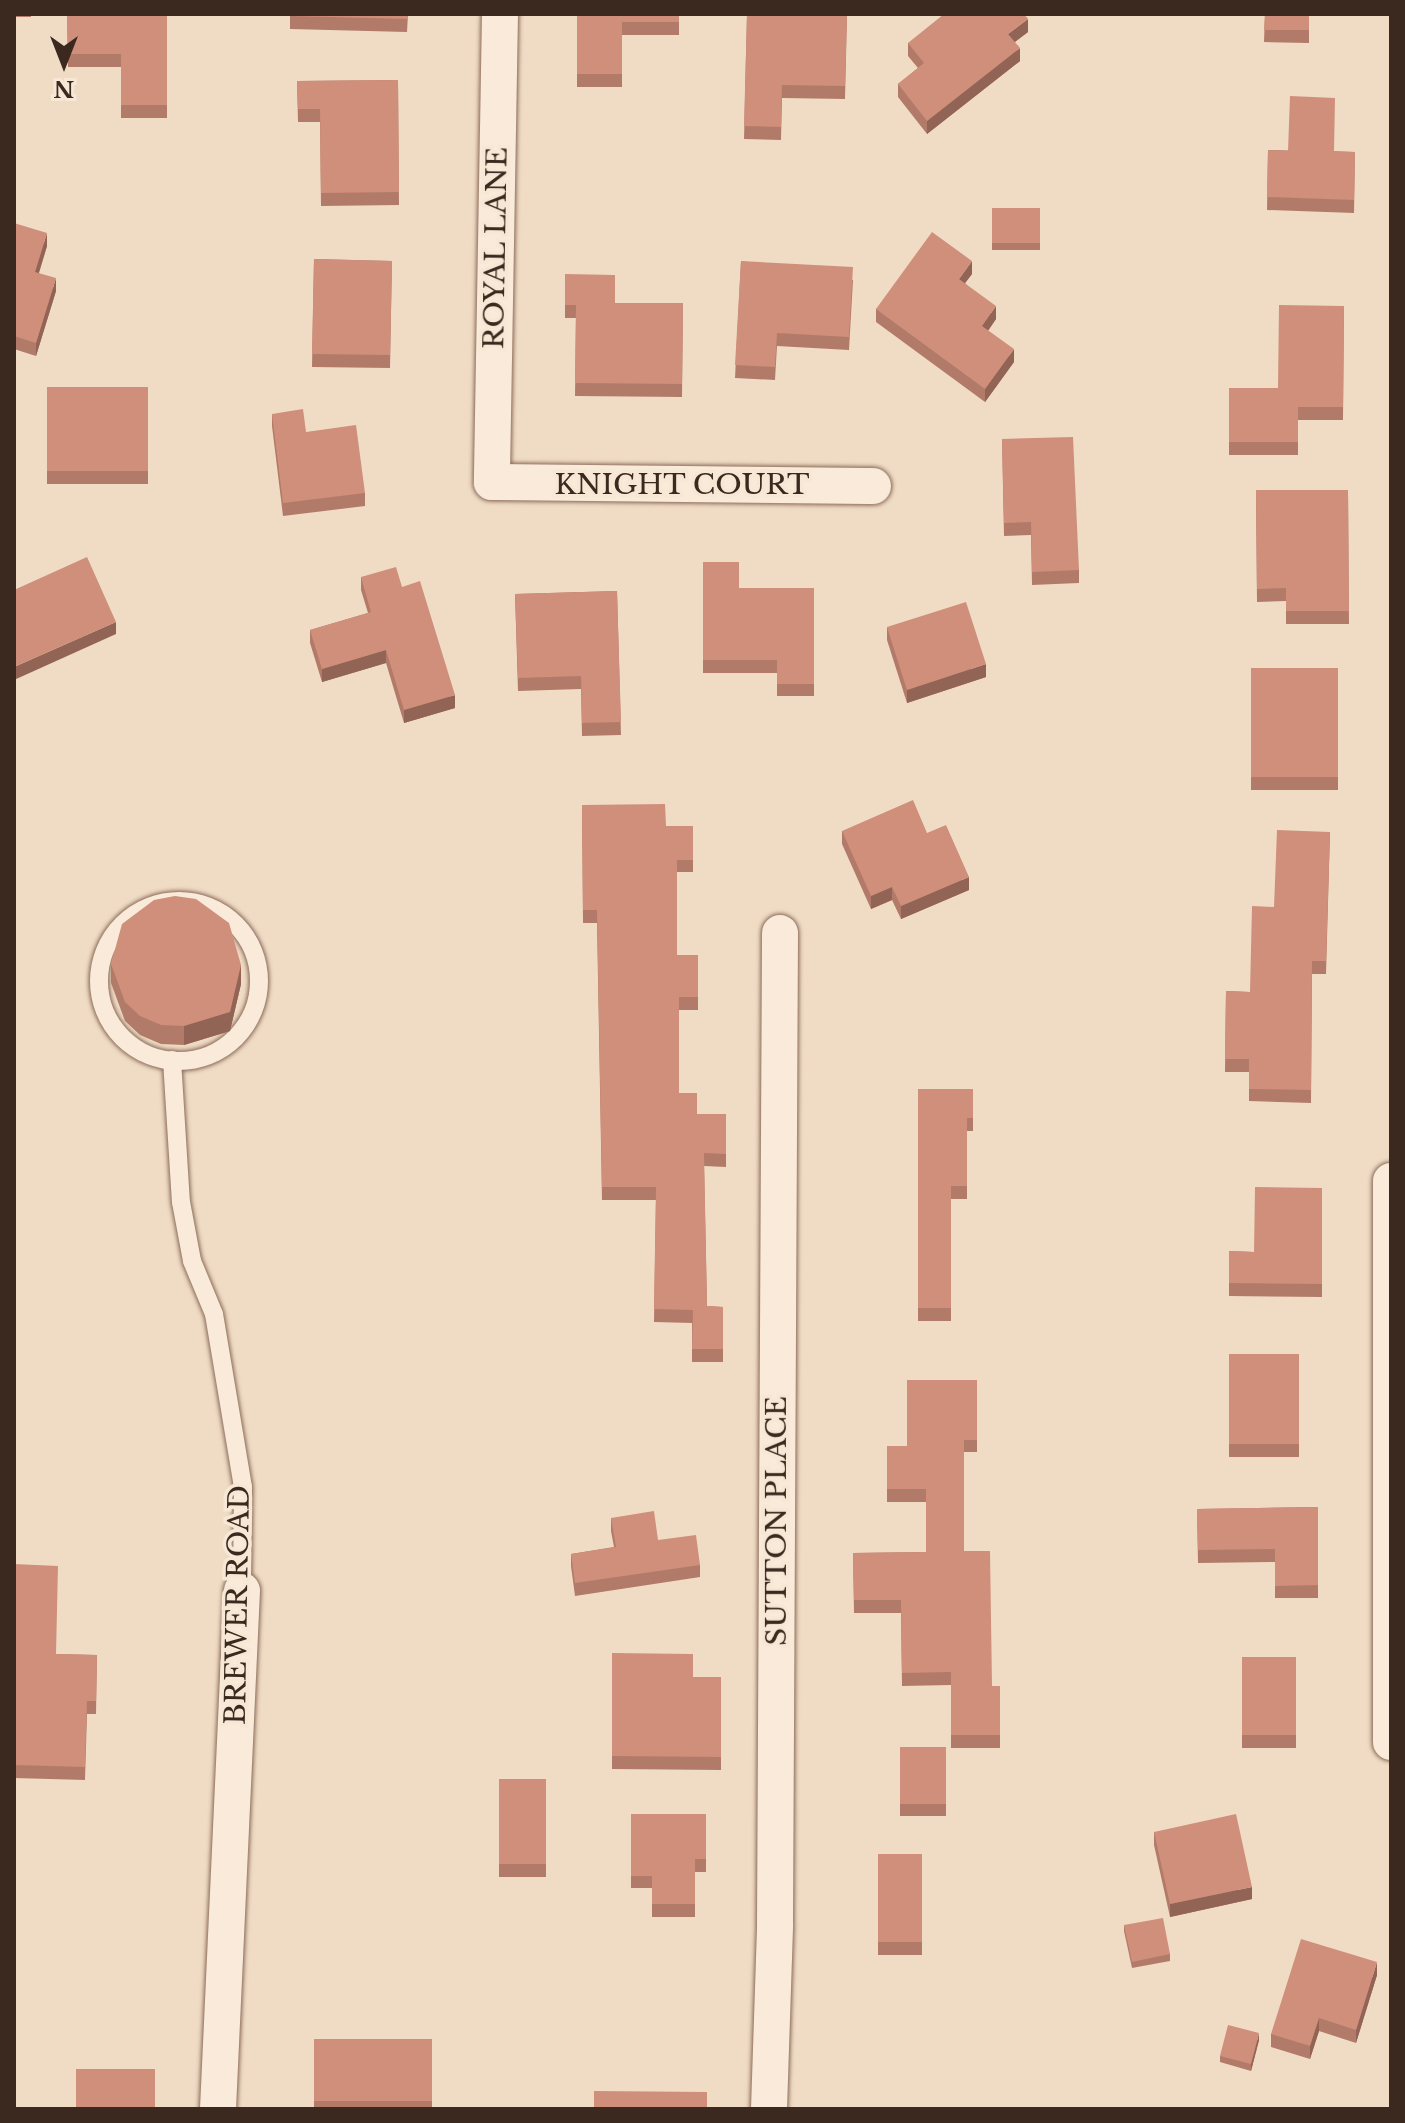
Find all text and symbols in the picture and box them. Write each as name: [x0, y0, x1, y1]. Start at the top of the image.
north arrow: [24, 24, 104, 104]
text: N: [54, 75, 74, 102]
street label: ROYAL LANE: [477, 146, 515, 350]
street label: KNIGHT COURT: [554, 468, 810, 502]
street label: SUTTON PLACE: [760, 1396, 794, 1646]
street label: BREWER ROAD: [219, 1484, 257, 1726]

